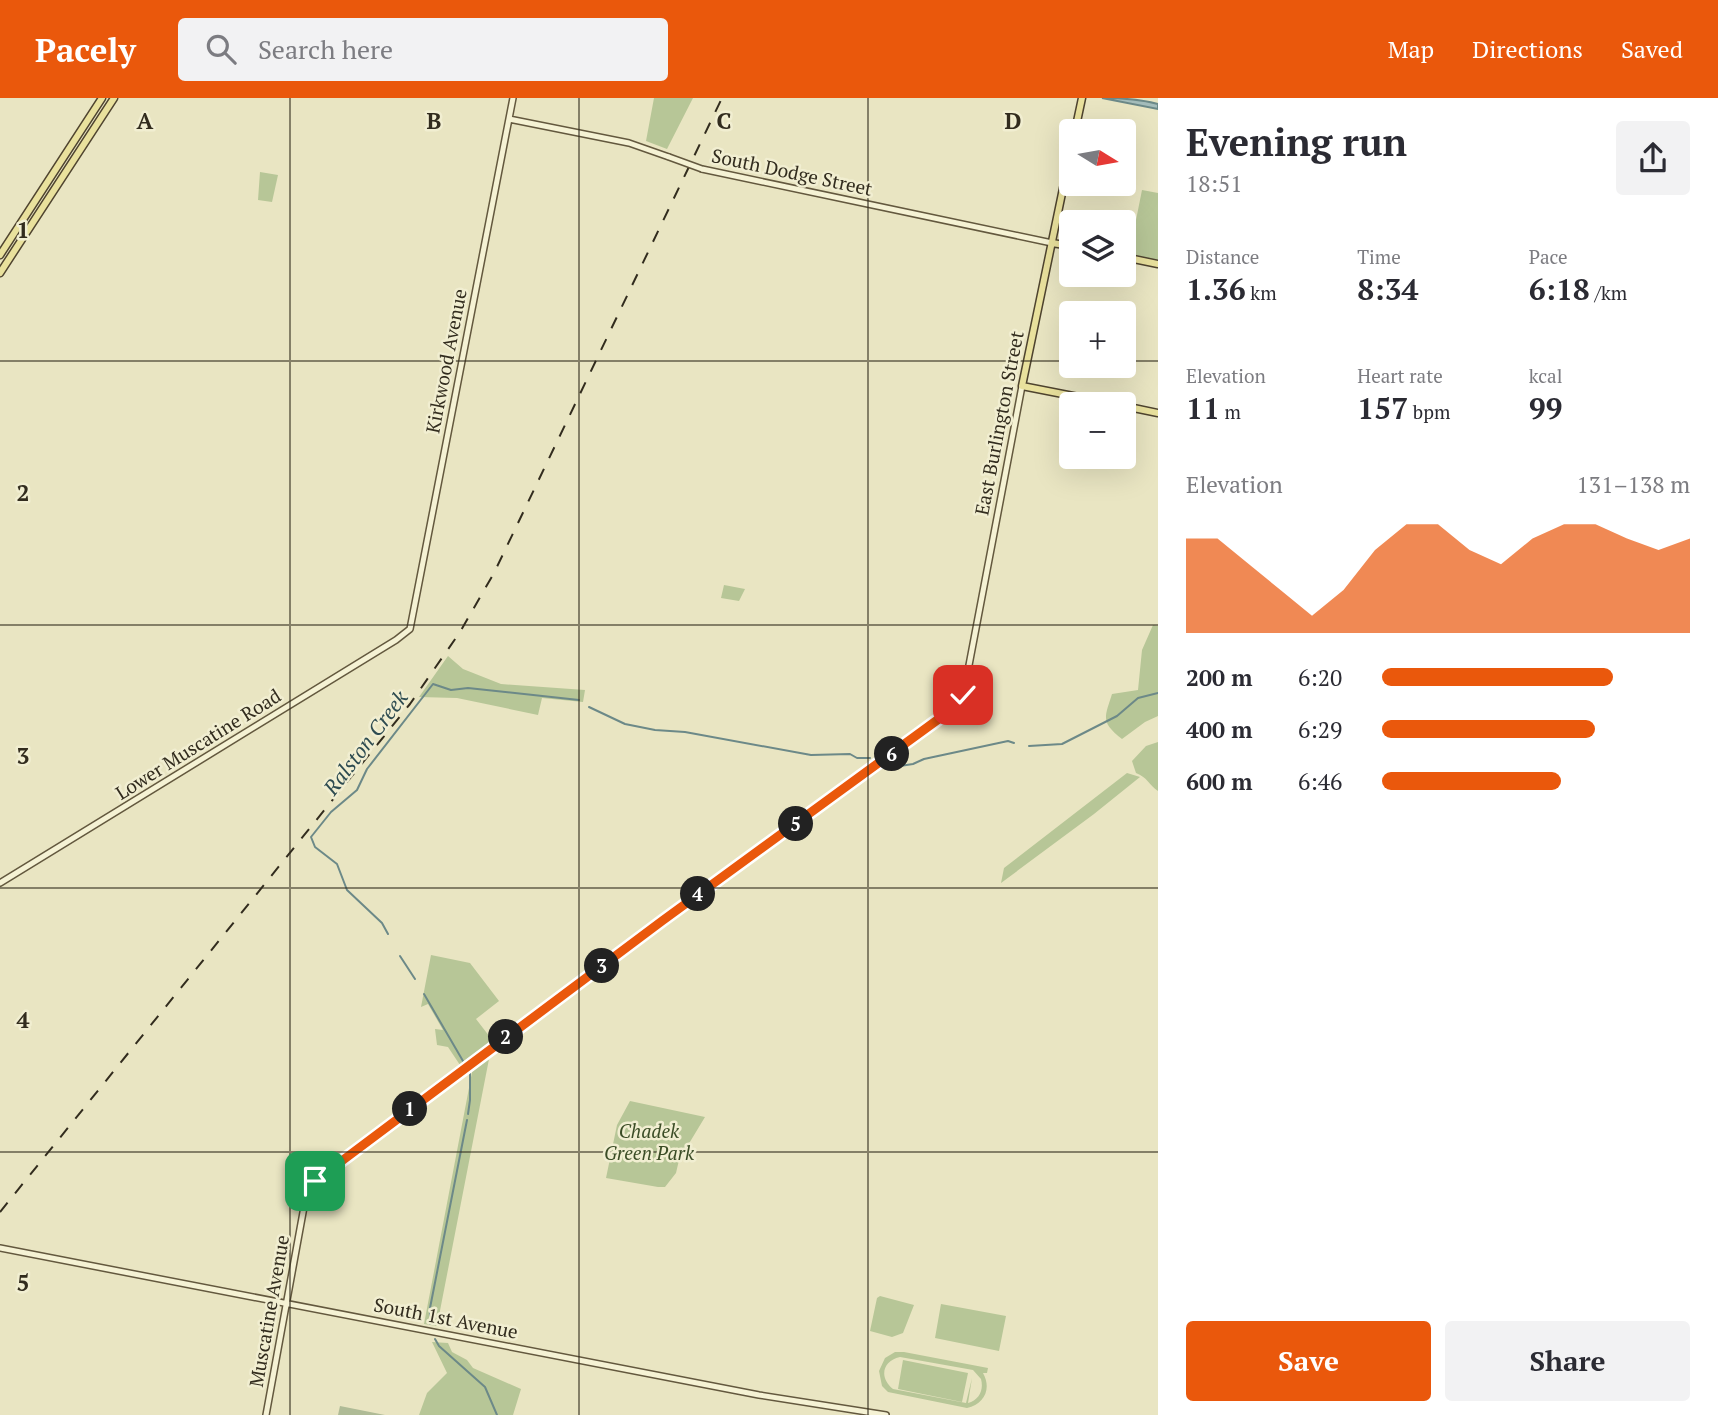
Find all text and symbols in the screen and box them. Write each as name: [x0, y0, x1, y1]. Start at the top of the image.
search box: [178, 18, 668, 81]
text: Pacely: [35, 28, 136, 71]
icon: search: [202, 30, 240, 68]
text: Search here: [258, 32, 393, 66]
text: Map: [1388, 33, 1434, 65]
text: Directions: [1472, 33, 1583, 65]
text: Saved: [1621, 33, 1683, 65]
text: A: [137, 105, 154, 136]
text: B: [427, 105, 442, 136]
text: C: [717, 105, 732, 136]
text: D: [1005, 105, 1022, 136]
text: Evening run: [1186, 117, 1407, 167]
north arrow: [1059, 119, 1136, 196]
map controls: [1059, 119, 1136, 469]
button: share: [1616, 121, 1690, 195]
street label: South Dodge Street: [709, 142, 875, 201]
text: 18:51: [1186, 168, 1243, 199]
button: layers: [1059, 210, 1136, 287]
text: 1: [17, 214, 30, 245]
text: Distance: [1186, 244, 1259, 269]
text: Time: [1357, 244, 1401, 269]
text: Pace: [1529, 244, 1568, 269]
text: 1.36: [1186, 269, 1246, 309]
text: 8:34: [1357, 269, 1418, 309]
text: 6:18: [1529, 269, 1590, 309]
text: km: [1246, 280, 1277, 305]
text: /km: [1590, 280, 1627, 305]
street label: Kirkwood Avenue: [419, 287, 472, 435]
button: +: [1059, 301, 1136, 378]
street label: East Burlington Street: [968, 329, 1029, 517]
text: Elevation: [1186, 363, 1266, 388]
text: Heart rate: [1357, 363, 1443, 388]
text: kcal: [1529, 363, 1562, 388]
text: 11: [1186, 388, 1220, 428]
text: 157: [1357, 388, 1408, 428]
text: 99: [1529, 388, 1563, 428]
button: −: [1059, 392, 1136, 469]
text: m: [1220, 399, 1241, 424]
text: bpm: [1408, 399, 1450, 424]
text: Elevation: [1186, 469, 1283, 500]
text: 131–138 m: [1577, 469, 1690, 500]
text: 2: [17, 477, 30, 508]
text: 200 m: [1186, 662, 1252, 693]
text: 6:20: [1298, 662, 1342, 693]
pin: [933, 665, 993, 725]
icon: check: [944, 676, 982, 714]
street label: Lower Muscatine Road: [110, 682, 285, 805]
water label: Ralston Creek: [316, 684, 414, 801]
text: 400 m: [1186, 714, 1252, 745]
text: 6:29: [1298, 714, 1342, 745]
pin: 6: [874, 736, 910, 772]
text: 3: [17, 740, 30, 771]
text: 6: [886, 741, 897, 766]
text: 600 m: [1186, 766, 1252, 797]
text: 6:46: [1298, 766, 1342, 797]
pin: 5: [778, 806, 814, 842]
text: 5: [790, 811, 801, 836]
pin: 4: [680, 876, 716, 912]
text: 4: [692, 881, 703, 906]
pin: 3: [584, 948, 620, 984]
text: 3: [596, 953, 607, 978]
text: 4: [17, 1004, 30, 1035]
pin: 2: [489, 1020, 524, 1054]
text: 2: [500, 1024, 511, 1049]
pin: 1: [392, 1091, 428, 1126]
text: 1: [404, 1096, 415, 1121]
park label: Chadek Green Park: [604, 1118, 695, 1165]
pin: [285, 1151, 345, 1211]
icon: arrive: [296, 1162, 334, 1200]
street label: Muscatine Avenue: [243, 1233, 294, 1389]
text: 5: [17, 1267, 30, 1298]
street label: South 1st Avenue: [372, 1291, 520, 1344]
button: Save: [1186, 1321, 1431, 1401]
button: Share: [1445, 1321, 1690, 1401]

